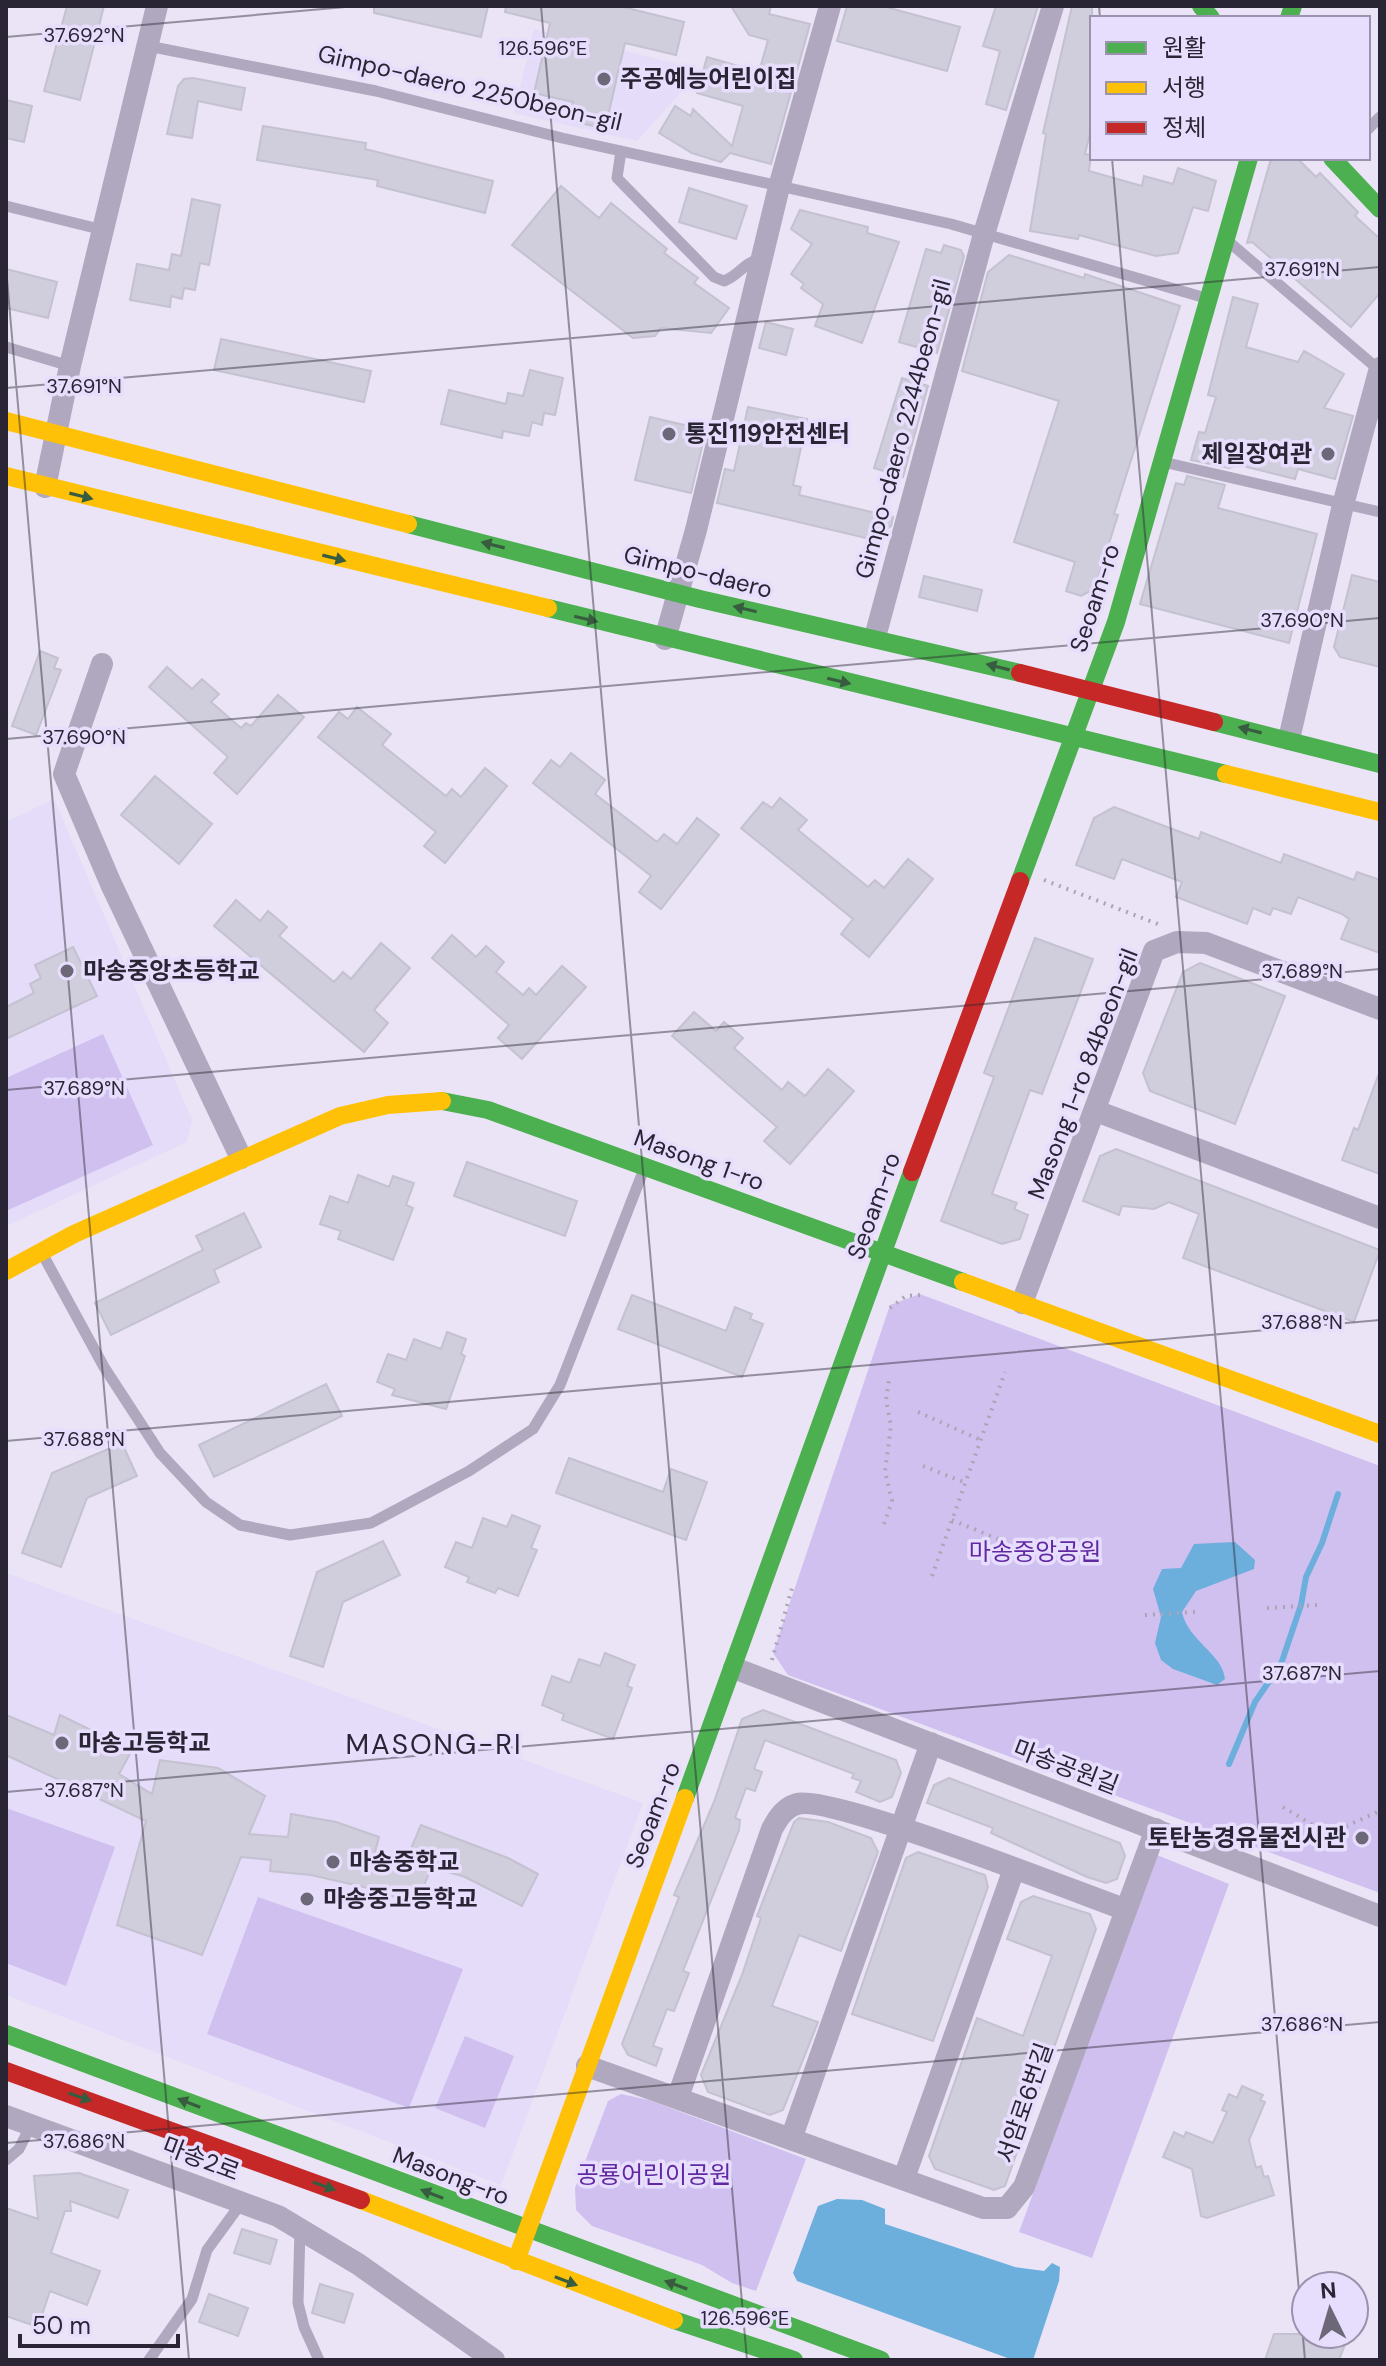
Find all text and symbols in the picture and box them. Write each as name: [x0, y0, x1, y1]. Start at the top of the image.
legend: [1090, 16, 1370, 160]
text: 37.692°N: [44, 22, 124, 48]
text: 원활: [1162, 32, 1206, 63]
text: 126.596°E: [499, 35, 587, 61]
street label: Gimpo-daero 2250beon-gil: [315, 37, 625, 138]
place label: 주공예능어린이집: [620, 63, 797, 94]
marker: 주공예능어린이집: [595, 70, 613, 88]
text: 서행: [1162, 72, 1206, 103]
text: 정체: [1162, 112, 1206, 143]
text: 37.691°N: [1264, 256, 1340, 282]
street label: Gimpo-daero 2244beon-gil: [848, 276, 957, 582]
text: 37.691°N: [46, 373, 122, 399]
place label: 통진119안전센터: [685, 418, 850, 449]
marker: 통진119안전센터: [660, 425, 678, 443]
place label: 제일장여관: [1202, 438, 1312, 469]
marker: 제일장여관: [1319, 445, 1337, 463]
one-way arrow: [69, 490, 94, 502]
street label: Gimpo-daero: [621, 538, 776, 605]
one-way arrow: [480, 539, 505, 551]
street label: Seoam-ro: [1062, 540, 1127, 656]
one-way arrow: [321, 553, 346, 565]
one-way arrow: [732, 602, 757, 614]
text: 37.690°N: [1260, 607, 1344, 633]
one-way arrow: [574, 614, 599, 626]
one-way arrow: [985, 661, 1010, 673]
one-way arrow: [827, 675, 852, 688]
one-way arrow: [1238, 723, 1263, 735]
text: 37.690°N: [42, 724, 126, 750]
street label: Masong 1-ro 84beon-gil: [1020, 944, 1145, 1203]
place label: 마송중앙초등학교: [83, 955, 260, 986]
text: 37.689°N: [1261, 958, 1343, 984]
marker: 마송중앙초등학교: [58, 962, 76, 980]
text: 37.689°N: [43, 1075, 125, 1101]
street label: Masong 1-ro: [630, 1122, 768, 1197]
street label: Seoam-ro: [840, 1148, 907, 1264]
text: 37.688°N: [1261, 1309, 1343, 1335]
text: 37.688°N: [43, 1426, 125, 1452]
park label: 마송중앙공원: [969, 1536, 1101, 1567]
text: 37.687°N: [1262, 1660, 1342, 1686]
district label: MASONG-RI: [346, 1726, 522, 1763]
place label: 마송고등학교: [78, 1727, 210, 1758]
street label: 마송공원길: [1009, 1732, 1123, 1801]
marker: 마송고등학교: [53, 1734, 71, 1752]
street label: Seoam-ro: [618, 1757, 687, 1873]
text: 37.687°N: [44, 1777, 124, 1803]
place label: 토탄농경유물전시관: [1147, 1822, 1346, 1853]
marker: 토탄농경유물전시관: [1353, 1829, 1371, 1847]
place label: 마송중학교: [349, 1846, 459, 1877]
marker: 마송중학교: [324, 1853, 342, 1871]
place label: 마송중고등학교: [323, 1883, 478, 1914]
marker: 마송중고등학교: [298, 1890, 316, 1908]
text: 37.686°N: [1261, 2011, 1343, 2037]
street label: 서암로6번길: [989, 2038, 1060, 2167]
one-way arrow: [68, 2091, 92, 2104]
one-way arrow: [177, 2096, 201, 2109]
text: 37.686°N: [43, 2128, 125, 2154]
street label: 마송2로: [158, 2130, 244, 2187]
street label: Masong-ro: [389, 2139, 514, 2212]
park label: 공룡어린이공원: [577, 2159, 731, 2190]
one-way arrow: [312, 2180, 336, 2193]
one-way arrow: [420, 2187, 444, 2200]
north arrow: [1290, 2270, 1370, 2350]
one-way arrow: [554, 2275, 578, 2288]
text: N: [1319, 2275, 1338, 2306]
one-way arrow: [664, 2278, 688, 2290]
scale bar: [20, 2298, 178, 2348]
text: 126.596°E: [701, 2305, 789, 2331]
text: 50 m: [32, 2310, 91, 2341]

